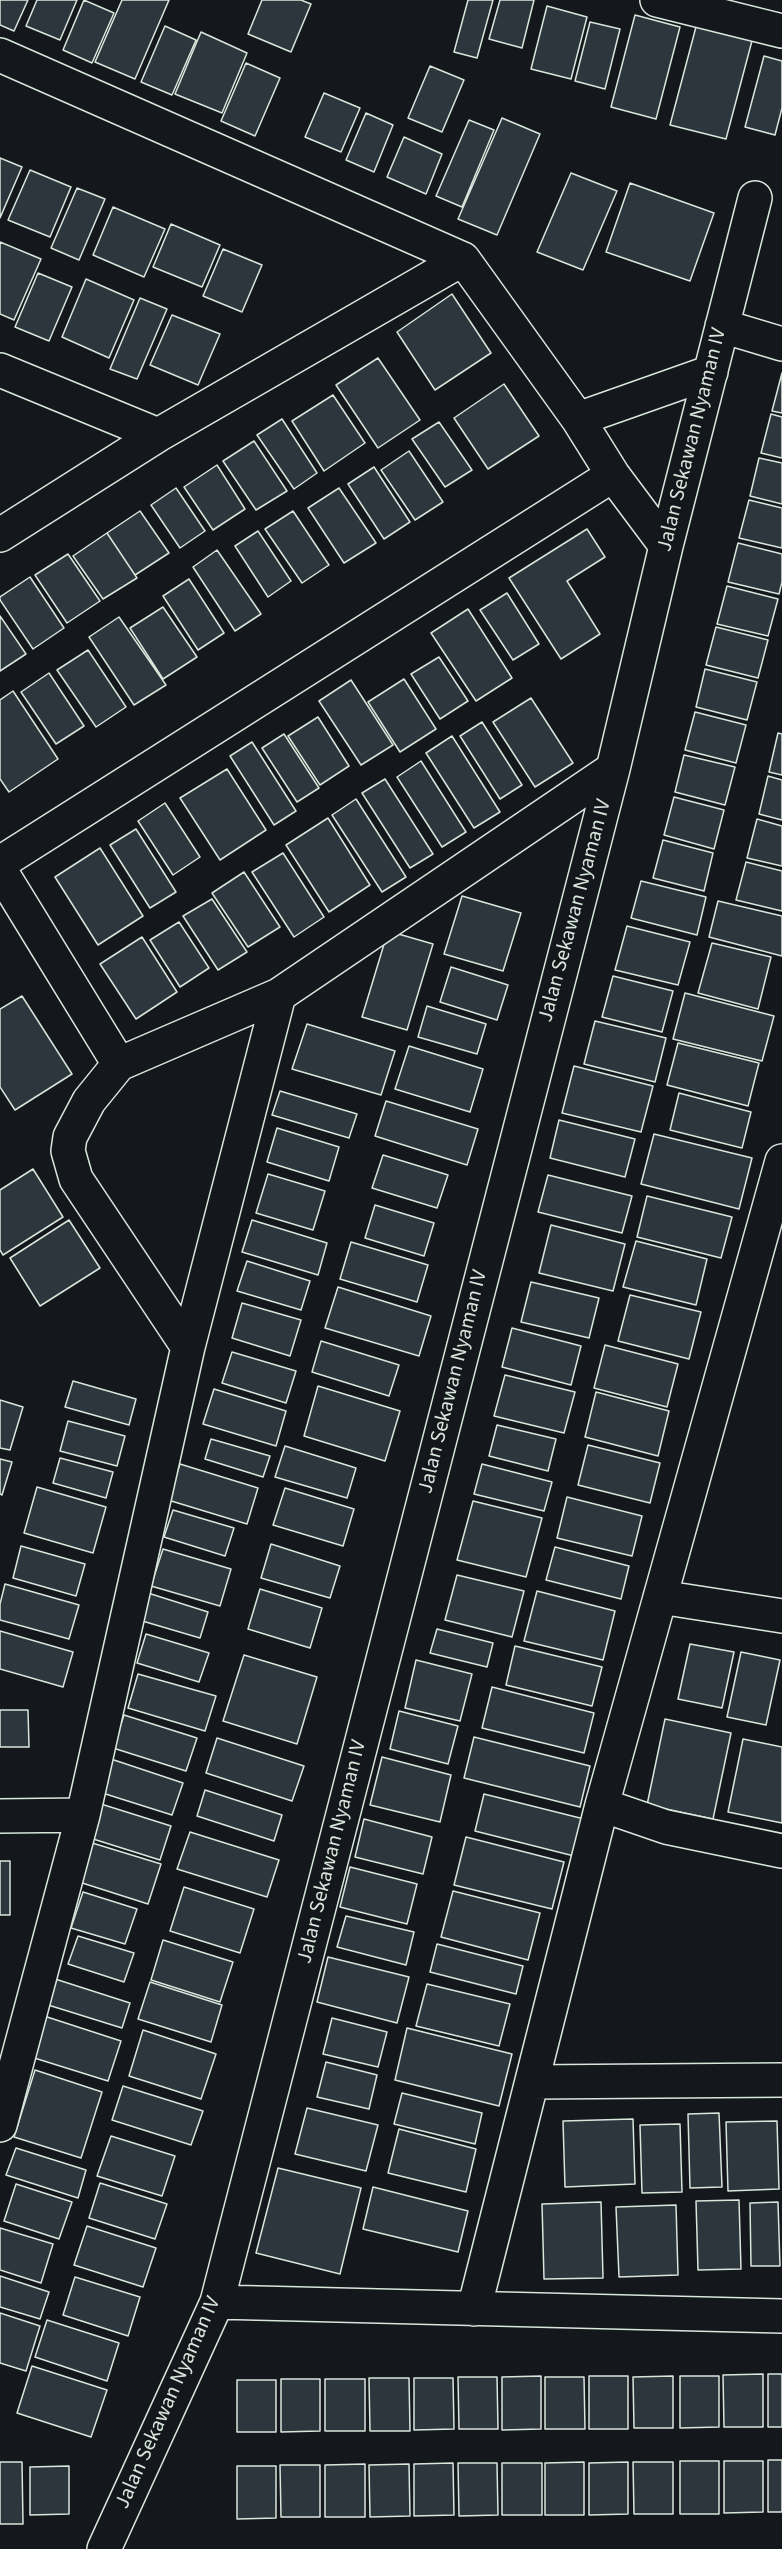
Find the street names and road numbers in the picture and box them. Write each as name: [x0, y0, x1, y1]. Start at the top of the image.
street label: Jalan Sekawan Nyaman IV: [653, 326, 733, 554]
street label: Jalan Sekawan Nyaman IV: [534, 797, 618, 1025]
street label: Jalan Sekawan Nyaman IV: [414, 1268, 494, 1496]
street label: Jalan Sekawan Nyaman IV: [293, 1738, 373, 1966]
street label: Jalan Sekawan Nyaman IV: [111, 2293, 227, 2513]

